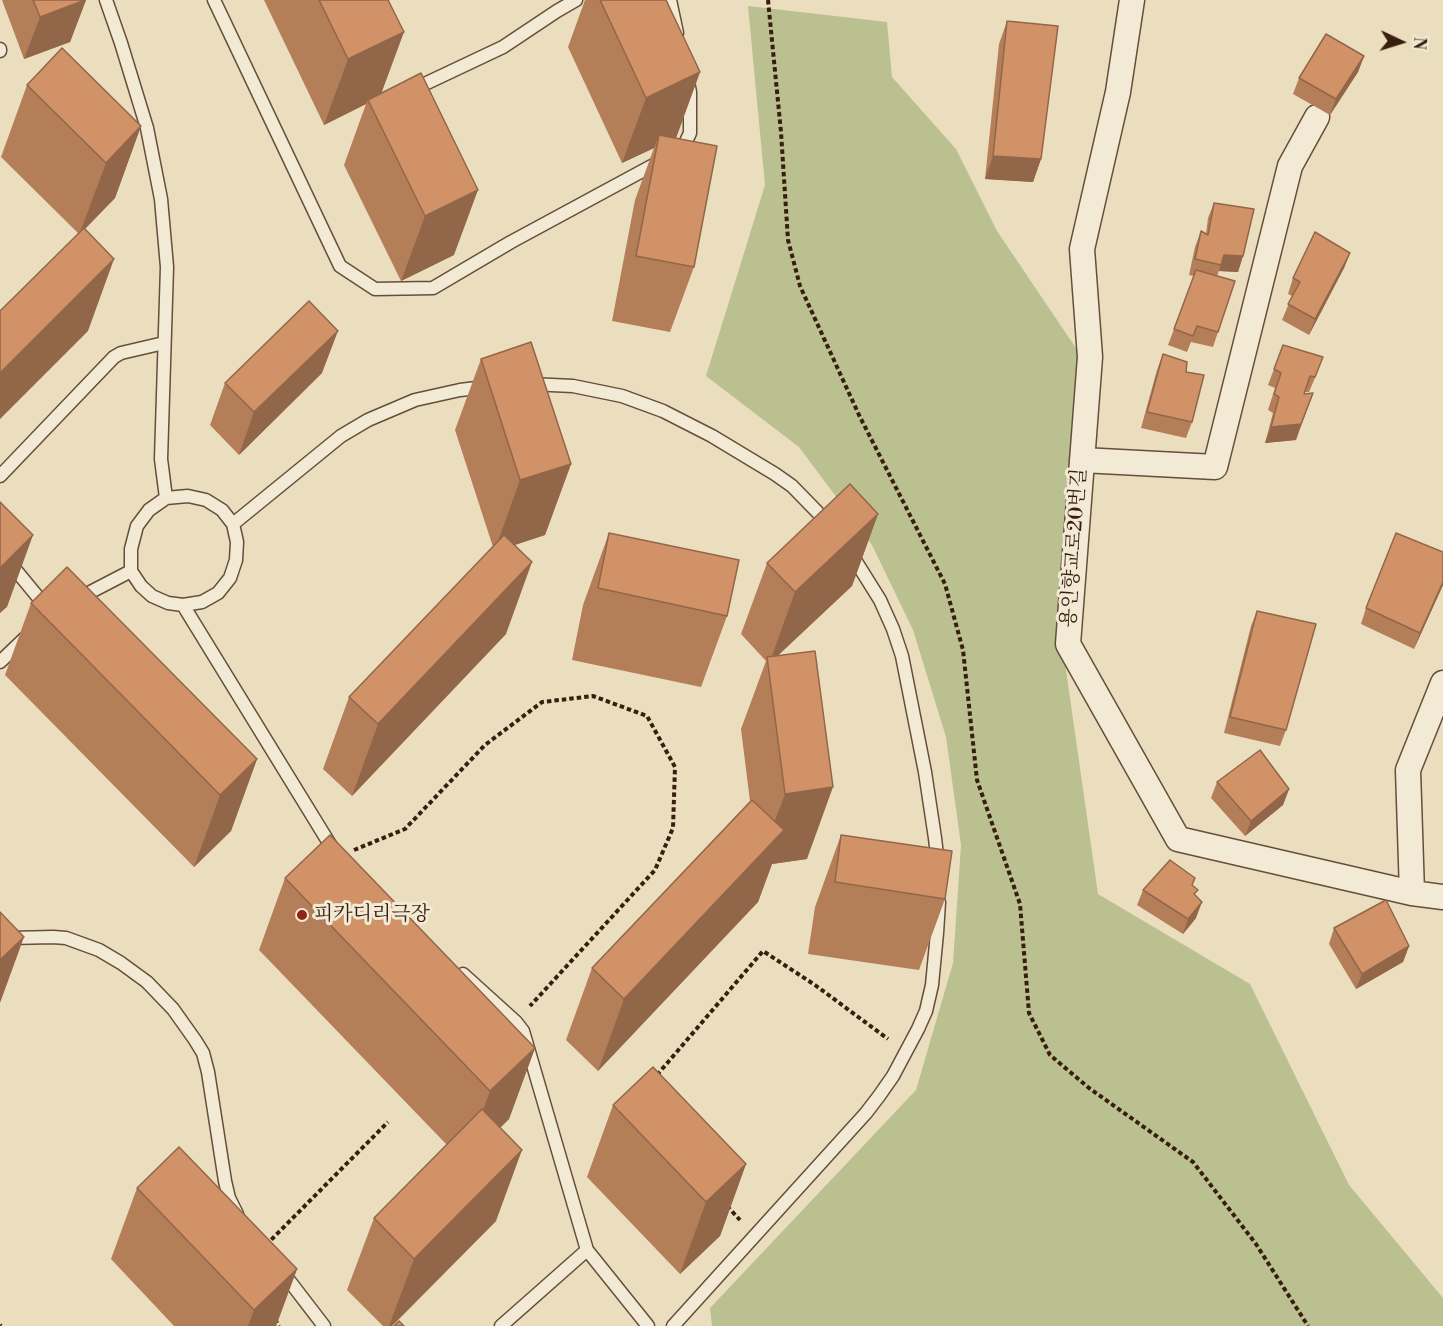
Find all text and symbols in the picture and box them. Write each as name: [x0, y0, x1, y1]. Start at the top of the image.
north arrow: [1371, 12, 1431, 72]
text: N: [1409, 36, 1429, 50]
street label: 용인향교로20번길: [1057, 467, 1093, 629]
place label: 피카디리극장: [314, 903, 430, 927]
marker: 피카디리극장: [295, 908, 309, 922]

